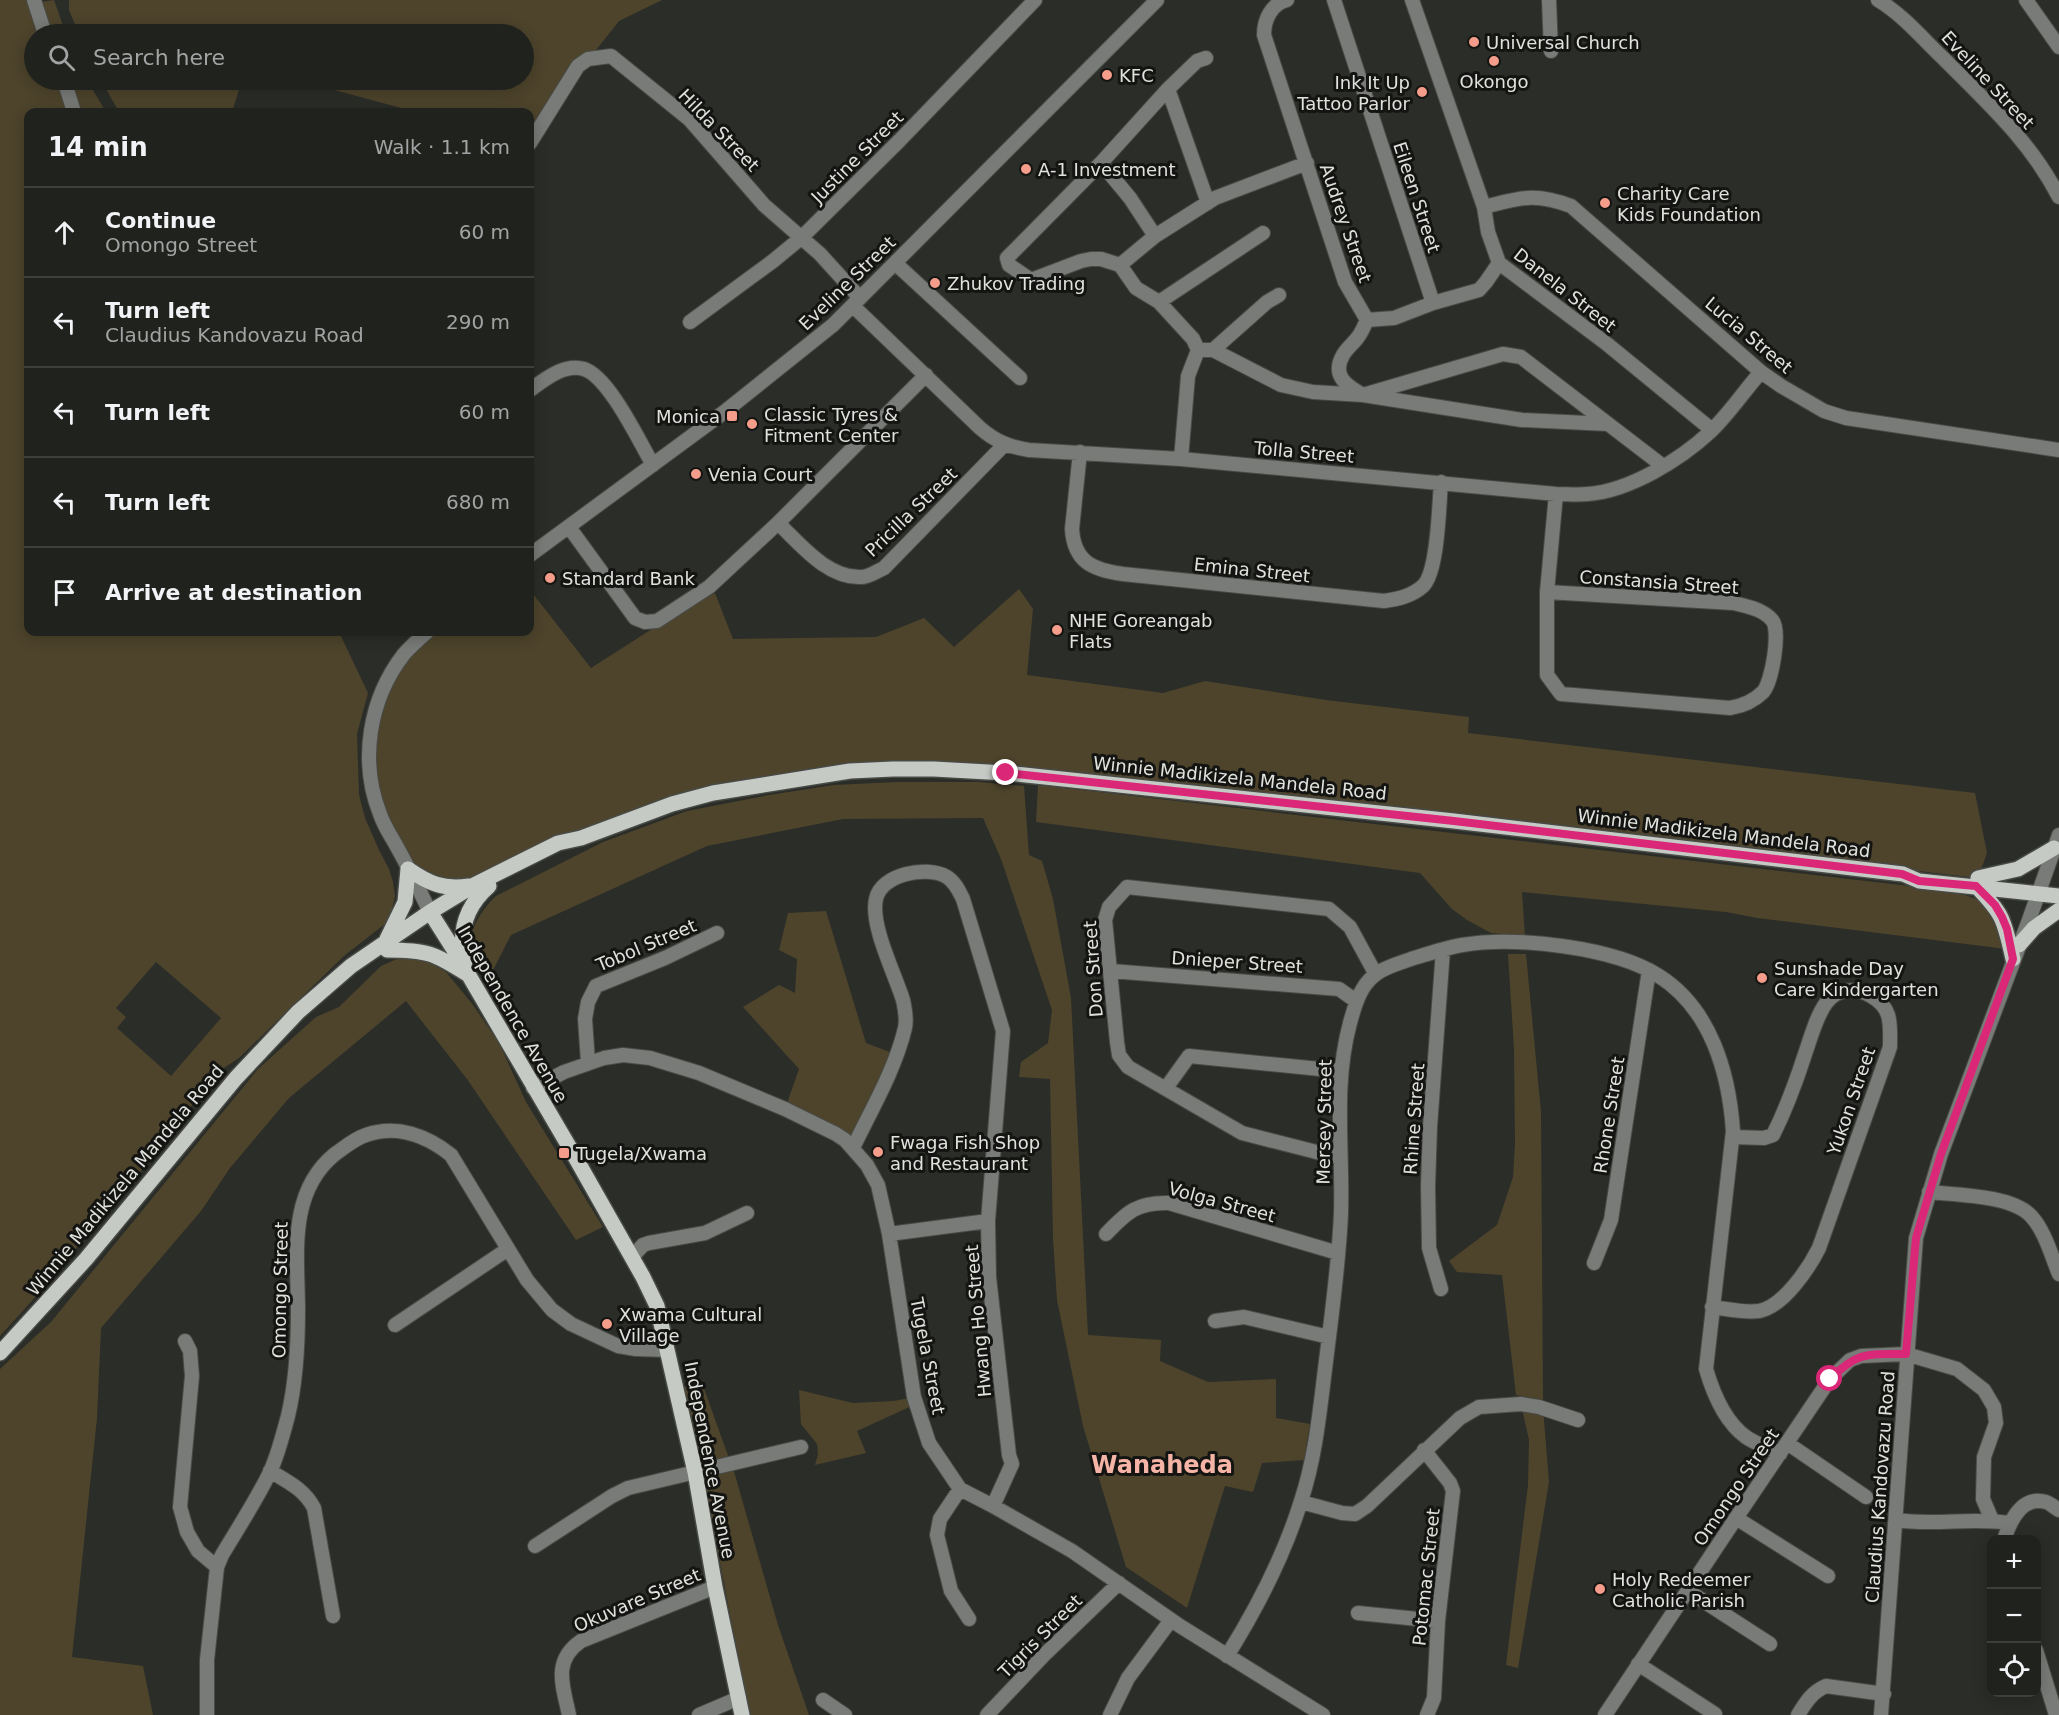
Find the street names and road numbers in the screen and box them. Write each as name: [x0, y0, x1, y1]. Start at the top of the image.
street label: Eveline Street: [1937, 27, 2039, 133]
street label: Hilda Street: [674, 84, 764, 176]
street label: Justine Street: [806, 107, 907, 208]
street label: Eileen Street: [1389, 139, 1445, 255]
street label: Audrey Street: [1316, 161, 1376, 285]
street label: Eveline Street: [794, 232, 900, 334]
street label: Danela Street: [1510, 244, 1620, 336]
street label: Lucia Street: [1701, 292, 1797, 378]
street label: Tolla Street: [1252, 437, 1355, 467]
street label: Pricilla Street: [861, 463, 961, 561]
street label: Emina Street: [1193, 553, 1311, 587]
street label: Constansia Street: [1579, 566, 1739, 598]
street label: Winnie Madikizela Mandela Road: [1092, 752, 1388, 804]
street label: Winnie Madikizela Mandela Road: [1576, 805, 1872, 861]
street label: Tobol Street: [592, 914, 699, 976]
street label: Don Street: [1079, 920, 1107, 1018]
street label: Independence Avenue: [454, 922, 572, 1106]
street label: Dnieper Street: [1171, 947, 1303, 977]
street label: Yukon Street: [1822, 1044, 1879, 1159]
street label: Rhone Street: [1589, 1055, 1629, 1175]
street label: Mersey Street: [1312, 1059, 1336, 1185]
street label: Winnie Madikizela Mandela Road: [22, 1060, 228, 1300]
street label: Rhine Street: [1400, 1062, 1428, 1176]
street label: Volga Street: [1166, 1178, 1278, 1226]
street label: Omongo Street: [268, 1221, 292, 1359]
street label: Hwang Ho Street: [961, 1244, 995, 1398]
street label: Tugela Street: [906, 1295, 950, 1416]
street label: Independence Avenue: [681, 1360, 739, 1560]
street label: Claudius Kandovazu Road: [1861, 1370, 1899, 1604]
street label: Omongo Street: [1689, 1424, 1783, 1550]
street label: Potomac Street: [1408, 1507, 1444, 1647]
street label: Okuvare Street: [570, 1564, 704, 1636]
street label: Tigris Street: [993, 1590, 1086, 1683]

